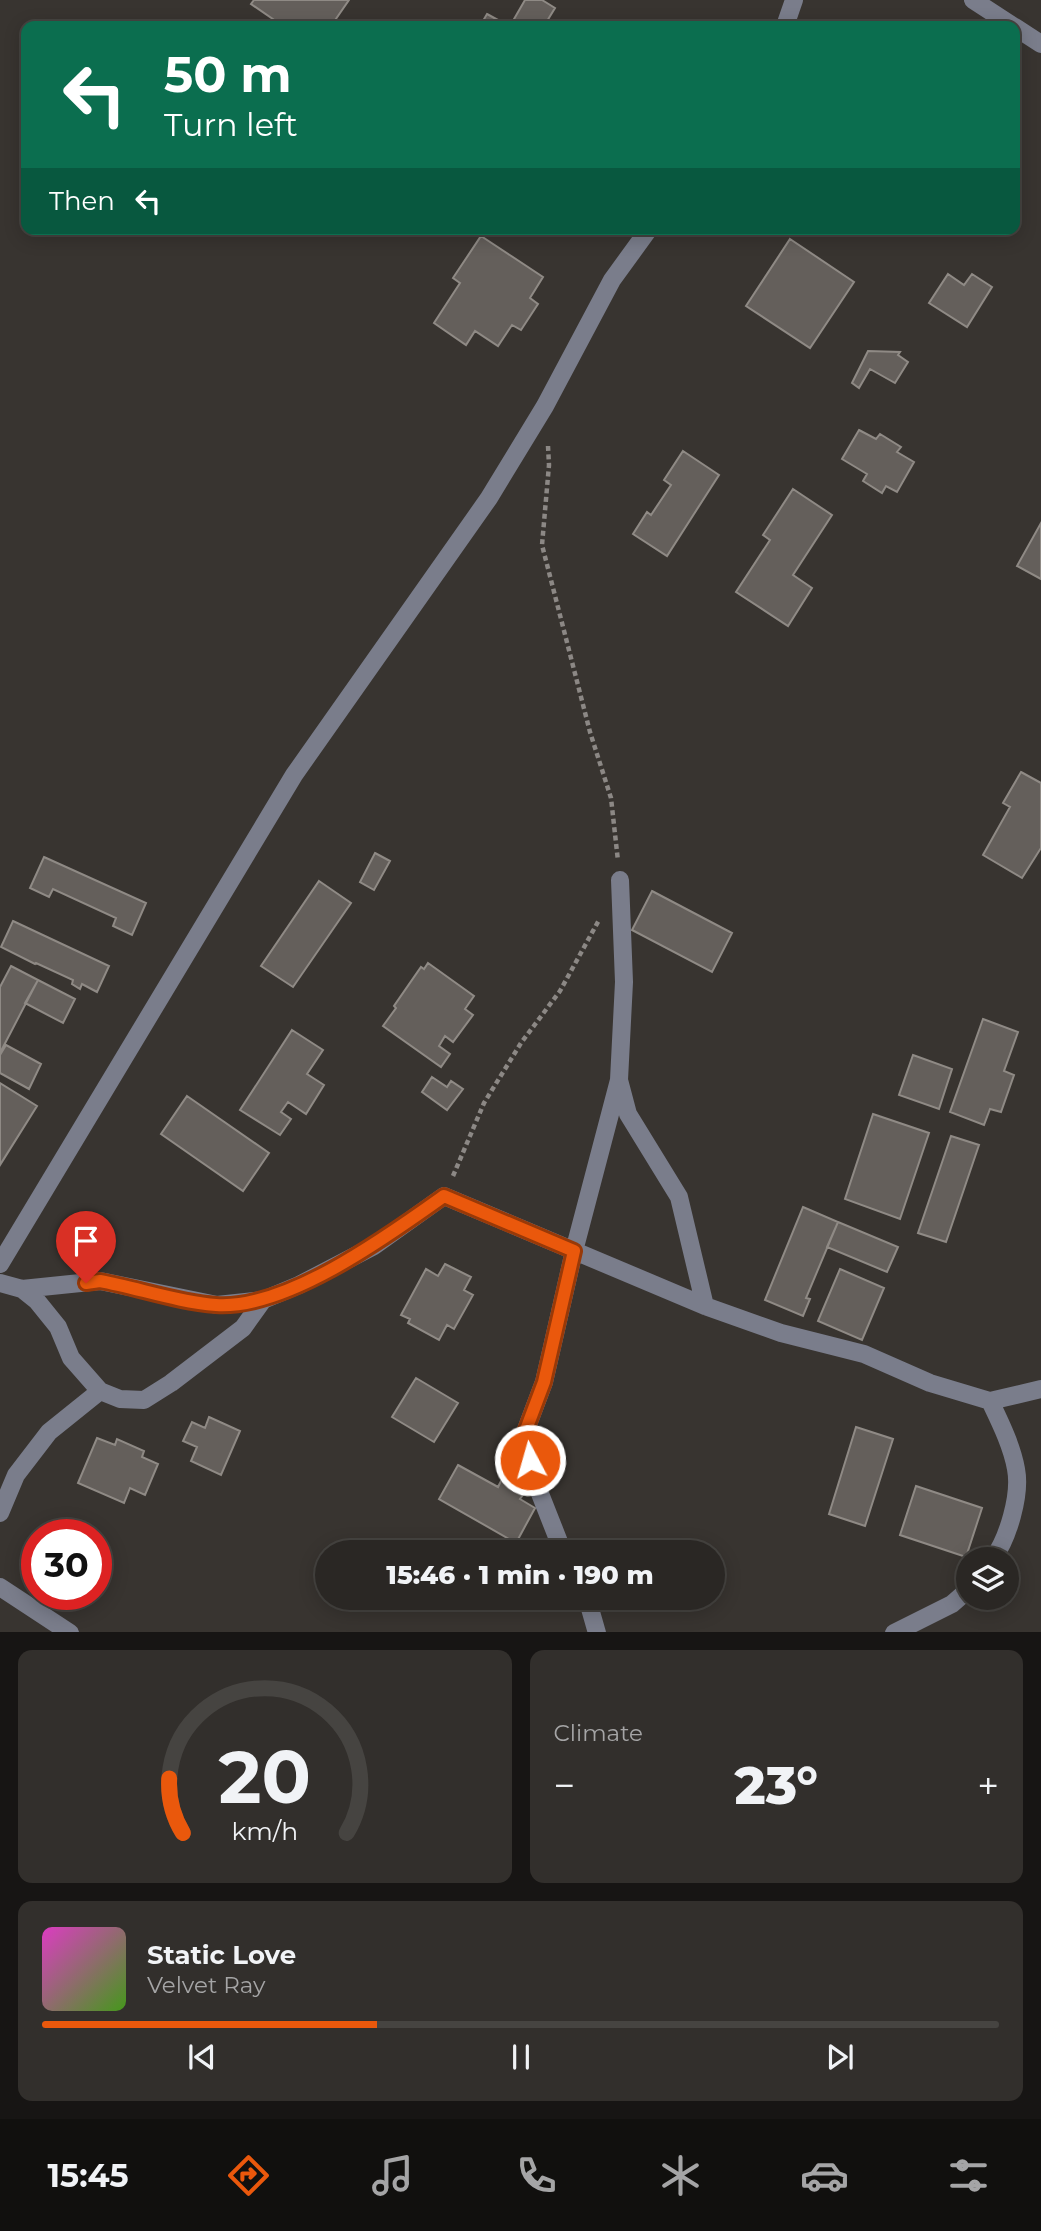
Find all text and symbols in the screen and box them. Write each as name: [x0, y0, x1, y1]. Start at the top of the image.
text: 50 m: [164, 45, 292, 104]
icon: left: [49, 49, 140, 140]
text: Turn left: [164, 105, 298, 144]
icon: left: [129, 182, 167, 220]
text: Then: [49, 185, 115, 217]
pin: [56, 1211, 116, 1283]
icon: arrive: [67, 1222, 105, 1260]
position arrow: [493, 1423, 567, 1497]
speed limit sign: 30: [21, 1519, 112, 1610]
map controls: [956, 1547, 1019, 1610]
button: layers: [956, 1547, 1019, 1610]
text: 15:46 · 1 min · 190 m: [386, 1559, 654, 1591]
text: Climate: [554, 1719, 643, 1747]
text: 20: [219, 1733, 311, 1821]
text: 23°: [735, 1754, 818, 1817]
text: −: [554, 1762, 575, 1809]
text: +: [977, 1762, 999, 1809]
text: km/h: [231, 1815, 298, 1845]
text: Static Love: [147, 1939, 296, 1971]
text: Velvet Ray: [147, 1971, 265, 1999]
icon: previous: [183, 2038, 221, 2076]
icon: pause: [502, 2038, 540, 2076]
icon: next: [821, 2038, 859, 2076]
icon: directions: [224, 2151, 273, 2200]
icon: music: [368, 2151, 417, 2200]
icon: phone: [512, 2151, 561, 2200]
icon: climate: [656, 2151, 705, 2200]
icon: car: [800, 2151, 849, 2200]
icon: filters: [944, 2151, 993, 2200]
text: 15:45: [48, 2156, 129, 2195]

